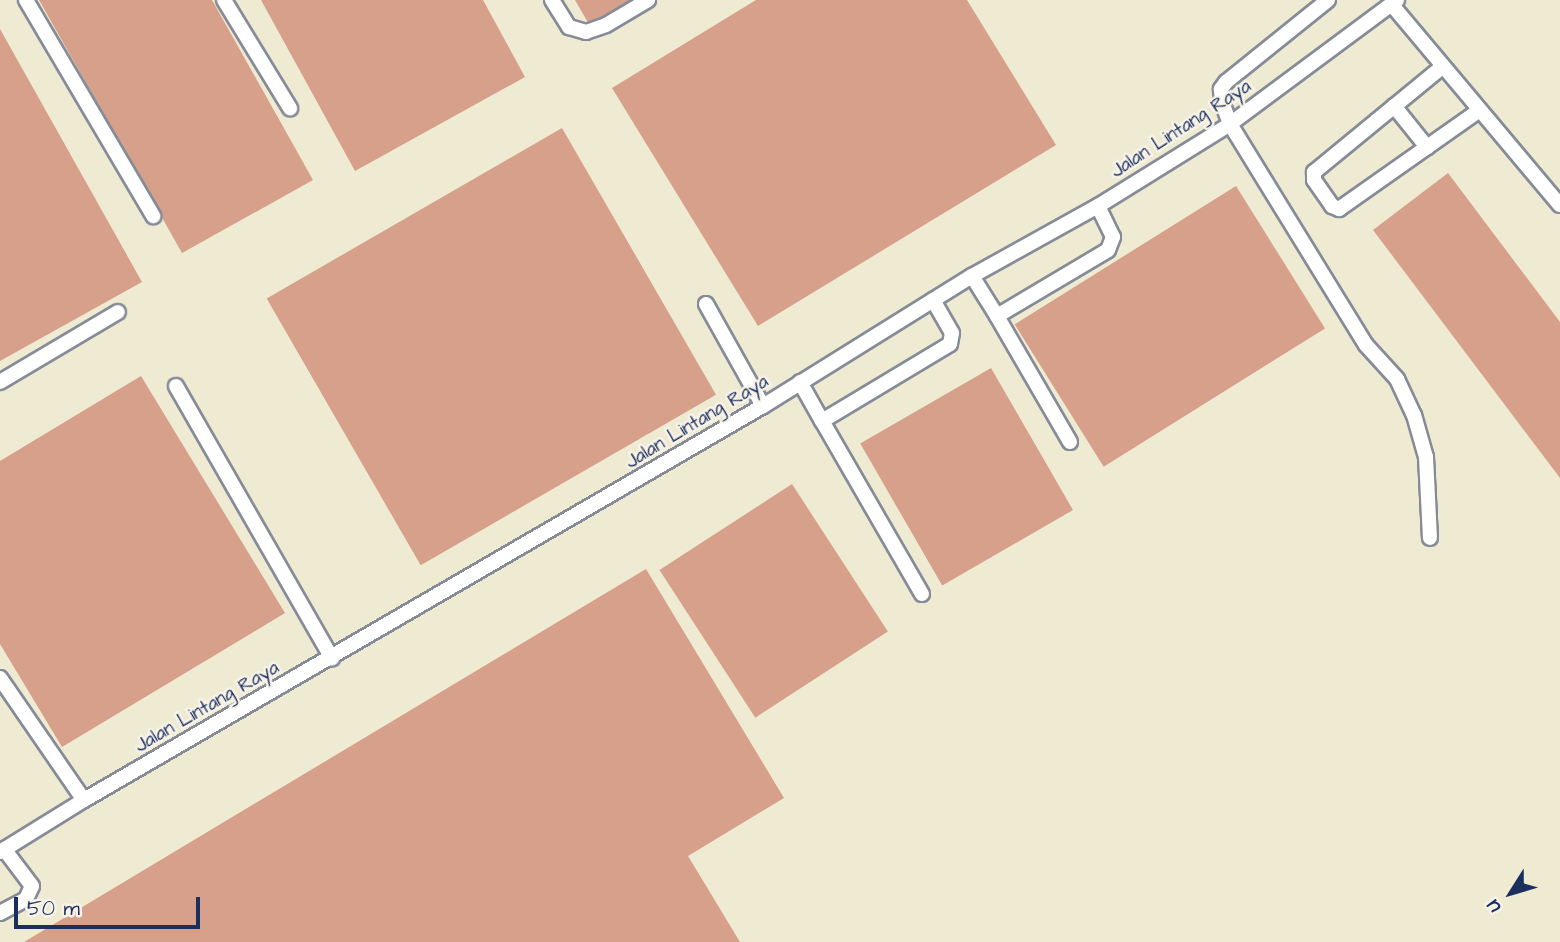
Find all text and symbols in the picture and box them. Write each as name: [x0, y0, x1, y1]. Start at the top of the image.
street label: Jalan Lintang Raya: [1107, 75, 1255, 183]
street label: Jalan Lintang Raya: [621, 370, 773, 474]
street label: Jalan Lintang Raya: [131, 656, 283, 758]
north arrow: [1476, 858, 1546, 928]
scale bar: [18, 883, 203, 927]
text: 50 m: [27, 894, 80, 923]
text: U: [1480, 894, 1508, 918]

